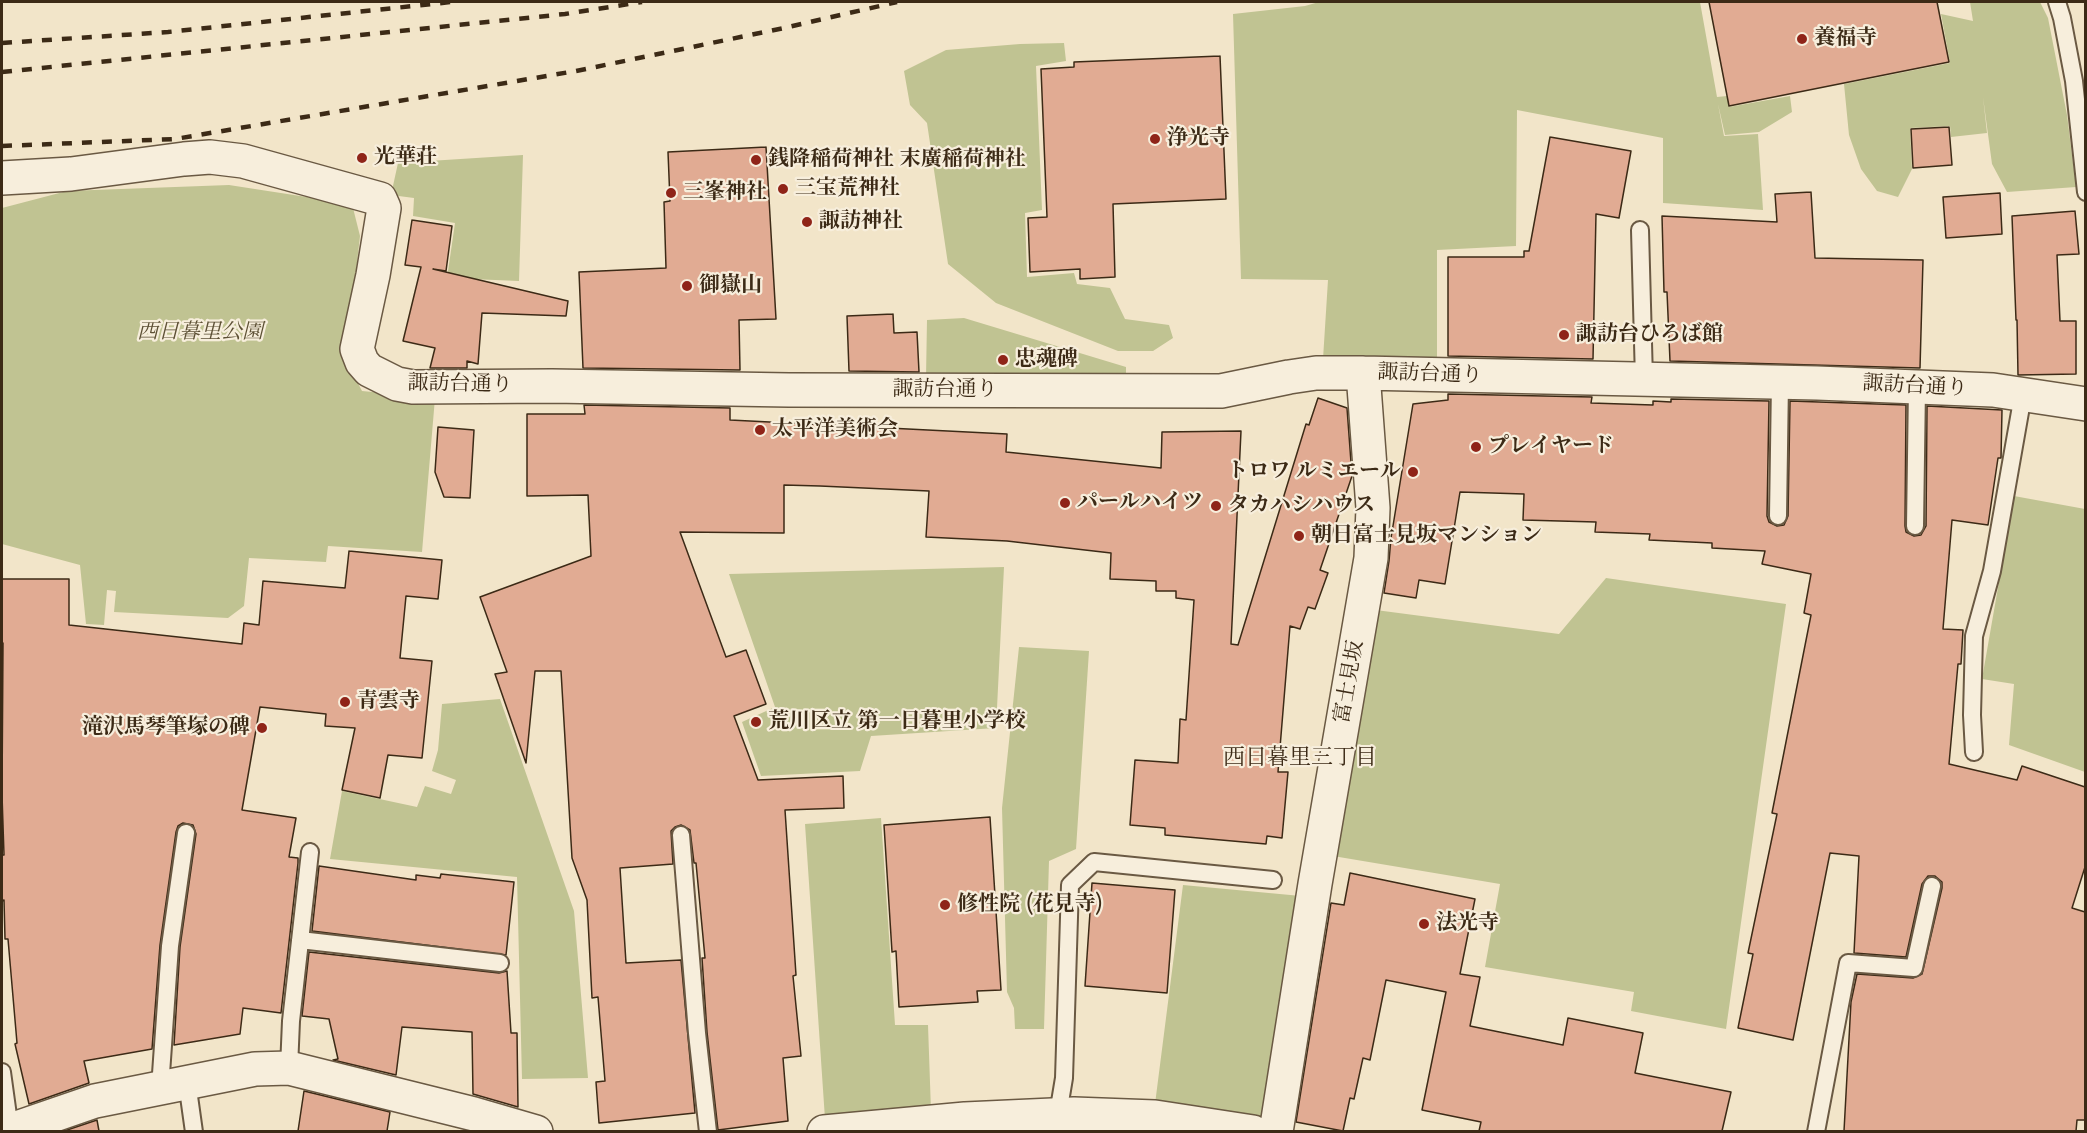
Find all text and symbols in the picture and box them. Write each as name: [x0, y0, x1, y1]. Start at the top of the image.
place label: 養福寺: [1814, 26, 1877, 52]
marker: 養福寺: [1795, 32, 1809, 46]
place label: 浄光寺: [1167, 126, 1230, 152]
marker: 浄光寺: [1148, 132, 1162, 146]
place label: 光華荘: [374, 145, 437, 171]
place label: 銭降稲荷神社 末廣稲荷神社: [768, 147, 1026, 173]
marker: 光華荘: [355, 151, 369, 165]
marker: 銭降稲荷神社 末廣稲荷神社: [749, 153, 763, 167]
place label: 三宝荒神社: [795, 176, 900, 202]
place label: 三峯神社: [683, 180, 767, 206]
marker: 三宝荒神社: [776, 182, 790, 196]
marker: 三峯神社: [664, 186, 678, 200]
place label: 諏訪神社: [819, 209, 903, 235]
marker: 諏訪神社: [800, 215, 814, 229]
place label: 御嶽山: [699, 273, 762, 299]
marker: 御嶽山: [680, 279, 694, 293]
park label: 西日暮里公園: [137, 320, 263, 346]
place label: 諏訪台ひろば館: [1576, 322, 1723, 348]
marker: 諏訪台ひろば館: [1557, 328, 1571, 342]
place label: 忠魂碑: [1015, 347, 1078, 373]
marker: 忠魂碑: [996, 353, 1010, 367]
street label: 諏訪台通り: [1377, 361, 1483, 389]
street label: 諏訪台通り: [407, 371, 513, 399]
street label: 諏訪台通り: [1862, 372, 1968, 402]
street label: 諏訪台通り: [893, 377, 997, 403]
place label: 太平洋美術会: [772, 417, 898, 443]
marker: 太平洋美術会: [753, 423, 767, 437]
place label: プレイヤード: [1488, 434, 1614, 460]
marker: プレイヤード: [1469, 440, 1483, 454]
place label: トロワ ルミエール: [1227, 459, 1401, 485]
marker: トロワ ルミエール: [1406, 465, 1420, 479]
place label: パールハイツ: [1077, 490, 1203, 516]
place label: タカハシハウス: [1228, 493, 1375, 519]
marker: パールハイツ: [1058, 496, 1072, 510]
marker: タカハシハウス: [1209, 499, 1223, 513]
place label: 朝日富士見坂マンション: [1311, 523, 1542, 549]
marker: 朝日富士見坂マンション: [1292, 529, 1306, 543]
street label: 富士見坂: [1330, 638, 1370, 726]
place label: 青雲寺: [357, 689, 420, 715]
marker: 青雲寺: [338, 695, 352, 709]
place label: 荒川区立 第一日暮里小学校: [768, 709, 1026, 735]
place label: 滝沢馬琴筆塚の碑: [82, 715, 250, 741]
marker: 荒川区立 第一日暮里小学校: [749, 715, 763, 729]
marker: 滝沢馬琴筆塚の碑: [255, 721, 269, 735]
district label: 西日暮里三丁目: [1223, 746, 1377, 772]
place label: 修性院 (花見寺): [957, 892, 1103, 918]
marker: 修性院 (花見寺): [938, 898, 952, 912]
place label: 法光寺: [1436, 911, 1499, 937]
marker: 法光寺: [1417, 917, 1431, 931]

